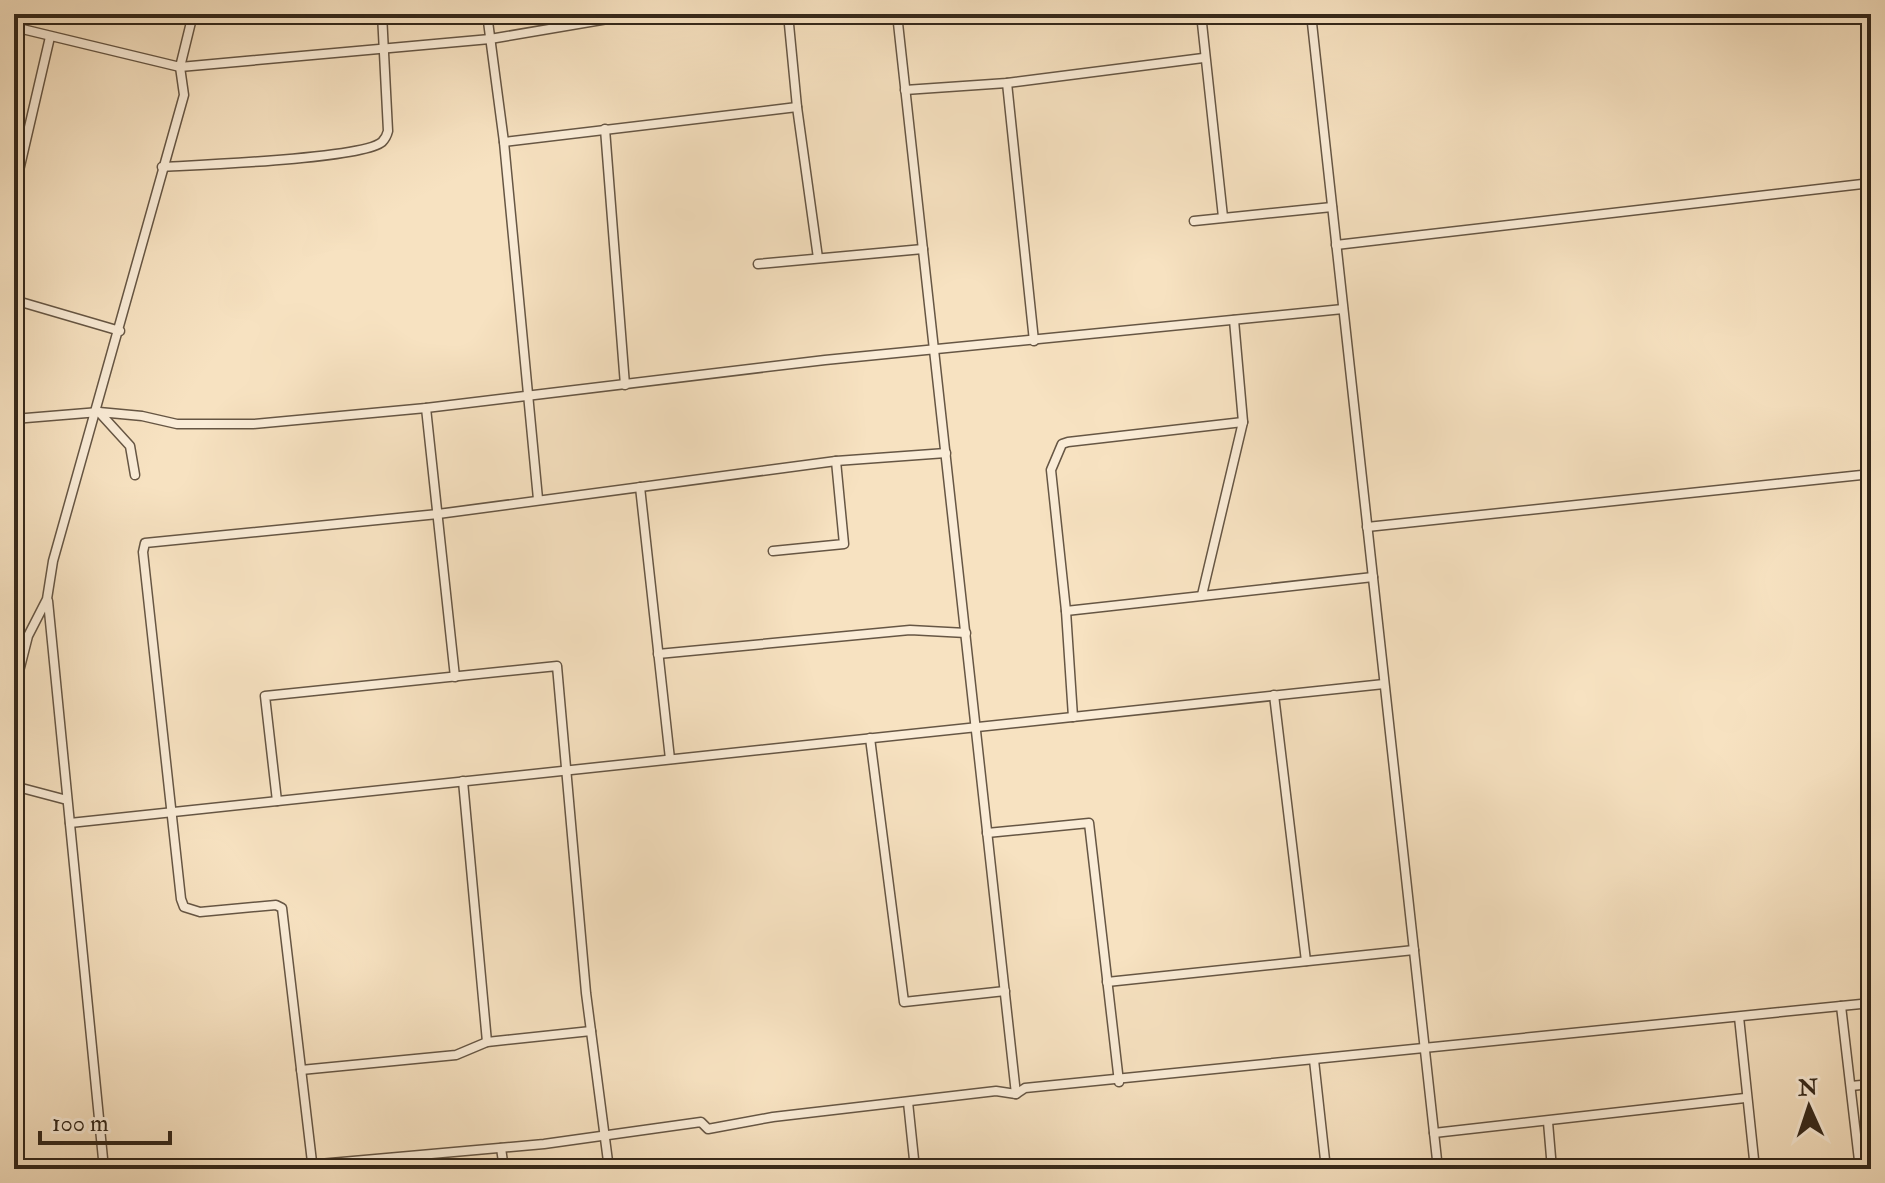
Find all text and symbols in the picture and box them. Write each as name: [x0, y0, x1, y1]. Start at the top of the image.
north arrow: [1769, 1067, 1849, 1147]
text: N: [1796, 1074, 1819, 1103]
scale bar: [40, 1095, 170, 1145]
text: 100 m: [52, 1108, 109, 1139]

